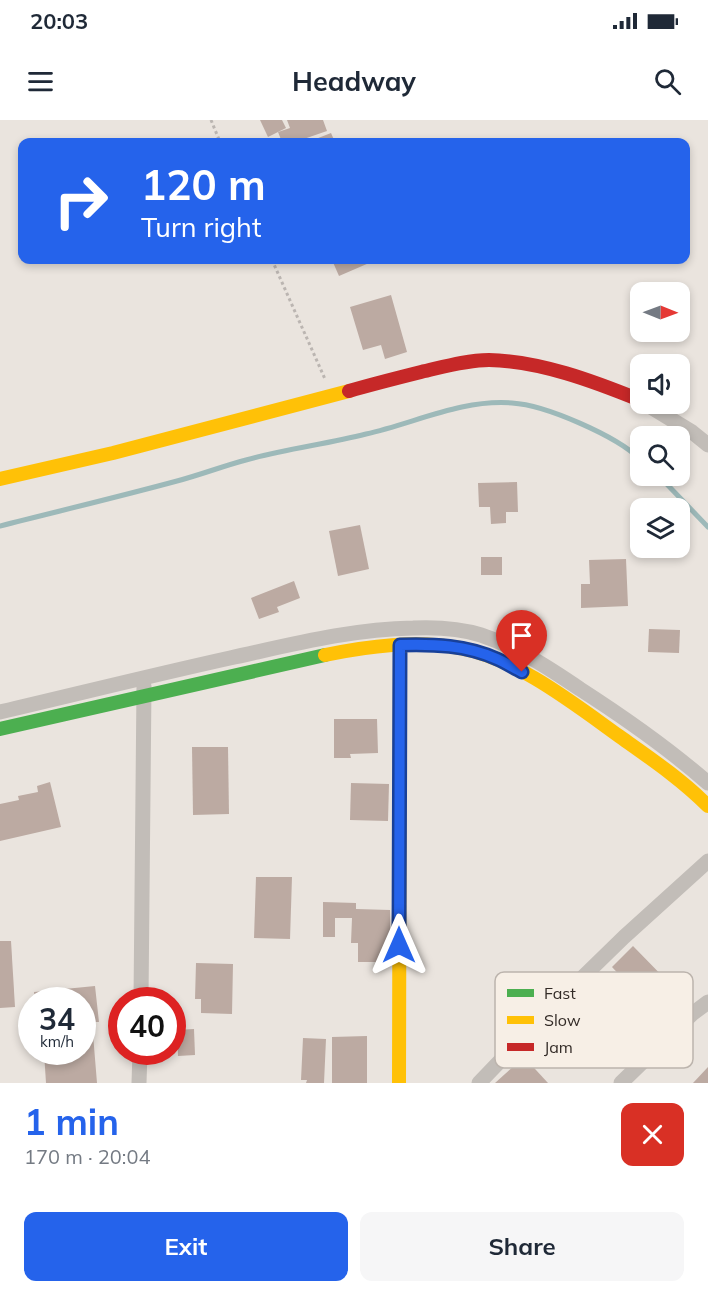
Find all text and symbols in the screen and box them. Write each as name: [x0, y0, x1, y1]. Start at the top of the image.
text: 20:03: [30, 7, 88, 35]
text: Headway: [292, 64, 416, 98]
icon: menu: [24, 65, 57, 98]
icon: search: [651, 65, 684, 98]
text: 120 m: [141, 158, 266, 211]
icon: right: [42, 162, 120, 240]
text: Turn right: [141, 210, 261, 244]
north arrow: [630, 282, 690, 342]
map controls: [630, 282, 690, 558]
button: sound: [630, 354, 690, 414]
button: search: [630, 426, 690, 486]
button: layers: [630, 498, 690, 558]
pin: [496, 610, 547, 672]
icon: arrive: [505, 619, 538, 652]
position arrow: [367, 913, 431, 977]
legend: [495, 972, 693, 1068]
text: Fast: [544, 983, 576, 1003]
speed limit sign: 40: [108, 987, 186, 1065]
text: 34: [39, 1000, 75, 1038]
text: Slow: [544, 1010, 581, 1030]
text: km/h: [40, 1032, 74, 1051]
text: Jam: [544, 1037, 573, 1057]
text: 1 min: [24, 1099, 119, 1144]
button: close: [621, 1103, 684, 1166]
text: 170 m · 20:04: [24, 1144, 150, 1169]
button: Exit: [24, 1212, 348, 1281]
button: Share: [360, 1212, 684, 1281]

